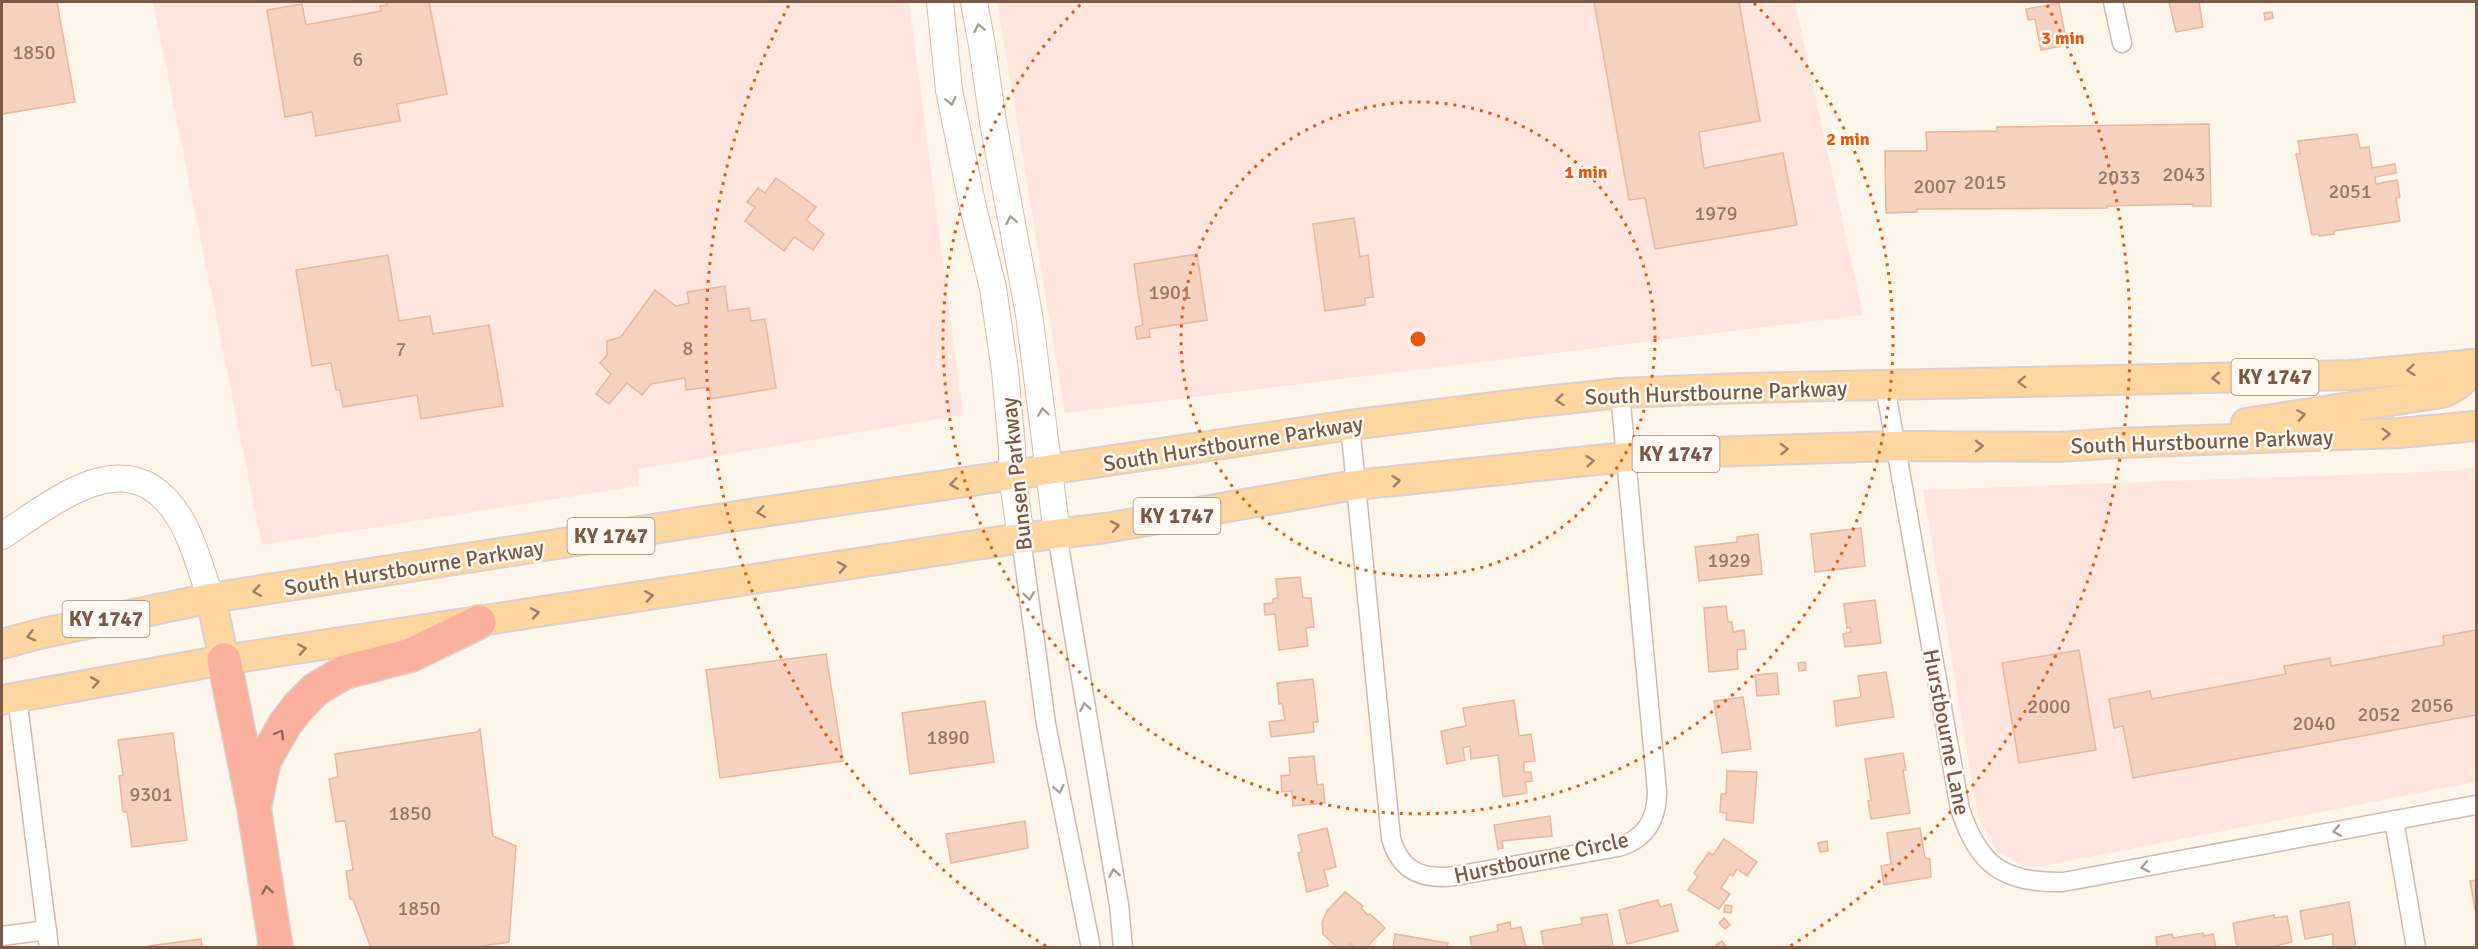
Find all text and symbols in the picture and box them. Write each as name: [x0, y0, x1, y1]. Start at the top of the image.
one-way arrow: [973, 23, 986, 33]
text: 3 min: [2041, 27, 2085, 49]
house number: 1850: [12, 40, 56, 65]
house number: 6: [353, 47, 363, 72]
one-way arrow: [944, 96, 957, 106]
text: 2 min: [1826, 128, 1870, 150]
text: 1 min: [1564, 161, 1608, 183]
house number: 2043: [2162, 162, 2206, 187]
house number: 2033: [2097, 165, 2141, 190]
house number: 2015: [1963, 170, 2007, 195]
house number: 2007: [1913, 174, 1957, 199]
house number: 2051: [2328, 179, 2372, 204]
house number: 1979: [1694, 201, 1738, 226]
one-way arrow: [1005, 215, 1018, 225]
house number: 1901: [1148, 280, 1192, 305]
centre of rings: [1408, 329, 1428, 349]
house number: 8: [683, 336, 693, 361]
house number: 7: [396, 337, 406, 362]
road number: KY 1747: [2232, 359, 2318, 395]
one-way arrow: [2407, 363, 2416, 376]
one-way arrow: [2212, 372, 2221, 384]
street label: South Hurstbourne Parkway: [1584, 374, 1848, 411]
one-way arrow: [2017, 376, 2026, 388]
one-way arrow: [1556, 393, 1565, 405]
street label: Bunsen Parkway: [995, 395, 1038, 552]
one-way arrow: [1037, 408, 1049, 417]
one-way arrow: [2295, 409, 2305, 422]
street label: South Hurstbourne Parkway: [1101, 410, 1366, 477]
street label: South Hurstbourne Parkway: [2070, 423, 2334, 460]
one-way arrow: [2382, 427, 2391, 440]
road number: KY 1747: [1632, 436, 1720, 472]
one-way arrow: [1975, 440, 1984, 453]
one-way arrow: [1780, 443, 1789, 456]
one-way arrow: [1585, 455, 1594, 468]
one-way arrow: [1391, 475, 1400, 488]
one-way arrow: [950, 478, 959, 490]
road number: KY 1747: [1134, 498, 1220, 534]
one-way arrow: [757, 506, 766, 518]
road number: KY 1747: [568, 518, 654, 554]
one-way arrow: [1111, 521, 1120, 533]
street label: South Hurstbourne Parkway: [282, 534, 547, 601]
house number: 1929: [1707, 548, 1751, 573]
one-way arrow: [838, 561, 847, 573]
one-way arrow: [253, 585, 262, 597]
one-way arrow: [644, 590, 654, 603]
one-way arrow: [1022, 592, 1035, 601]
road number: KY 1747: [63, 601, 150, 637]
one-way arrow: [531, 608, 540, 620]
one-way arrow: [26, 629, 36, 641]
one-way arrow: [298, 643, 307, 655]
street label: Hurstbourne Lane: [1917, 647, 1976, 817]
one-way arrow: [89, 676, 99, 689]
house number: 2056: [2410, 693, 2454, 718]
house number: 2000: [2027, 694, 2071, 719]
one-way arrow: [1080, 702, 1092, 712]
house number: 2052: [2357, 702, 2401, 727]
house number: 2040: [2292, 711, 2336, 736]
house number: 1890: [926, 725, 970, 750]
one-way arrow: [272, 730, 284, 740]
house number: 9301: [129, 782, 173, 807]
one-way arrow: [1052, 784, 1065, 794]
house number: 1850: [388, 801, 432, 826]
one-way arrow: [2332, 824, 2342, 837]
street label: Hurstbourne Circle: [1451, 826, 1631, 889]
one-way arrow: [2140, 860, 2150, 873]
one-way arrow: [1108, 868, 1120, 877]
one-way arrow: [261, 885, 273, 894]
house number: 1850: [397, 896, 441, 921]

